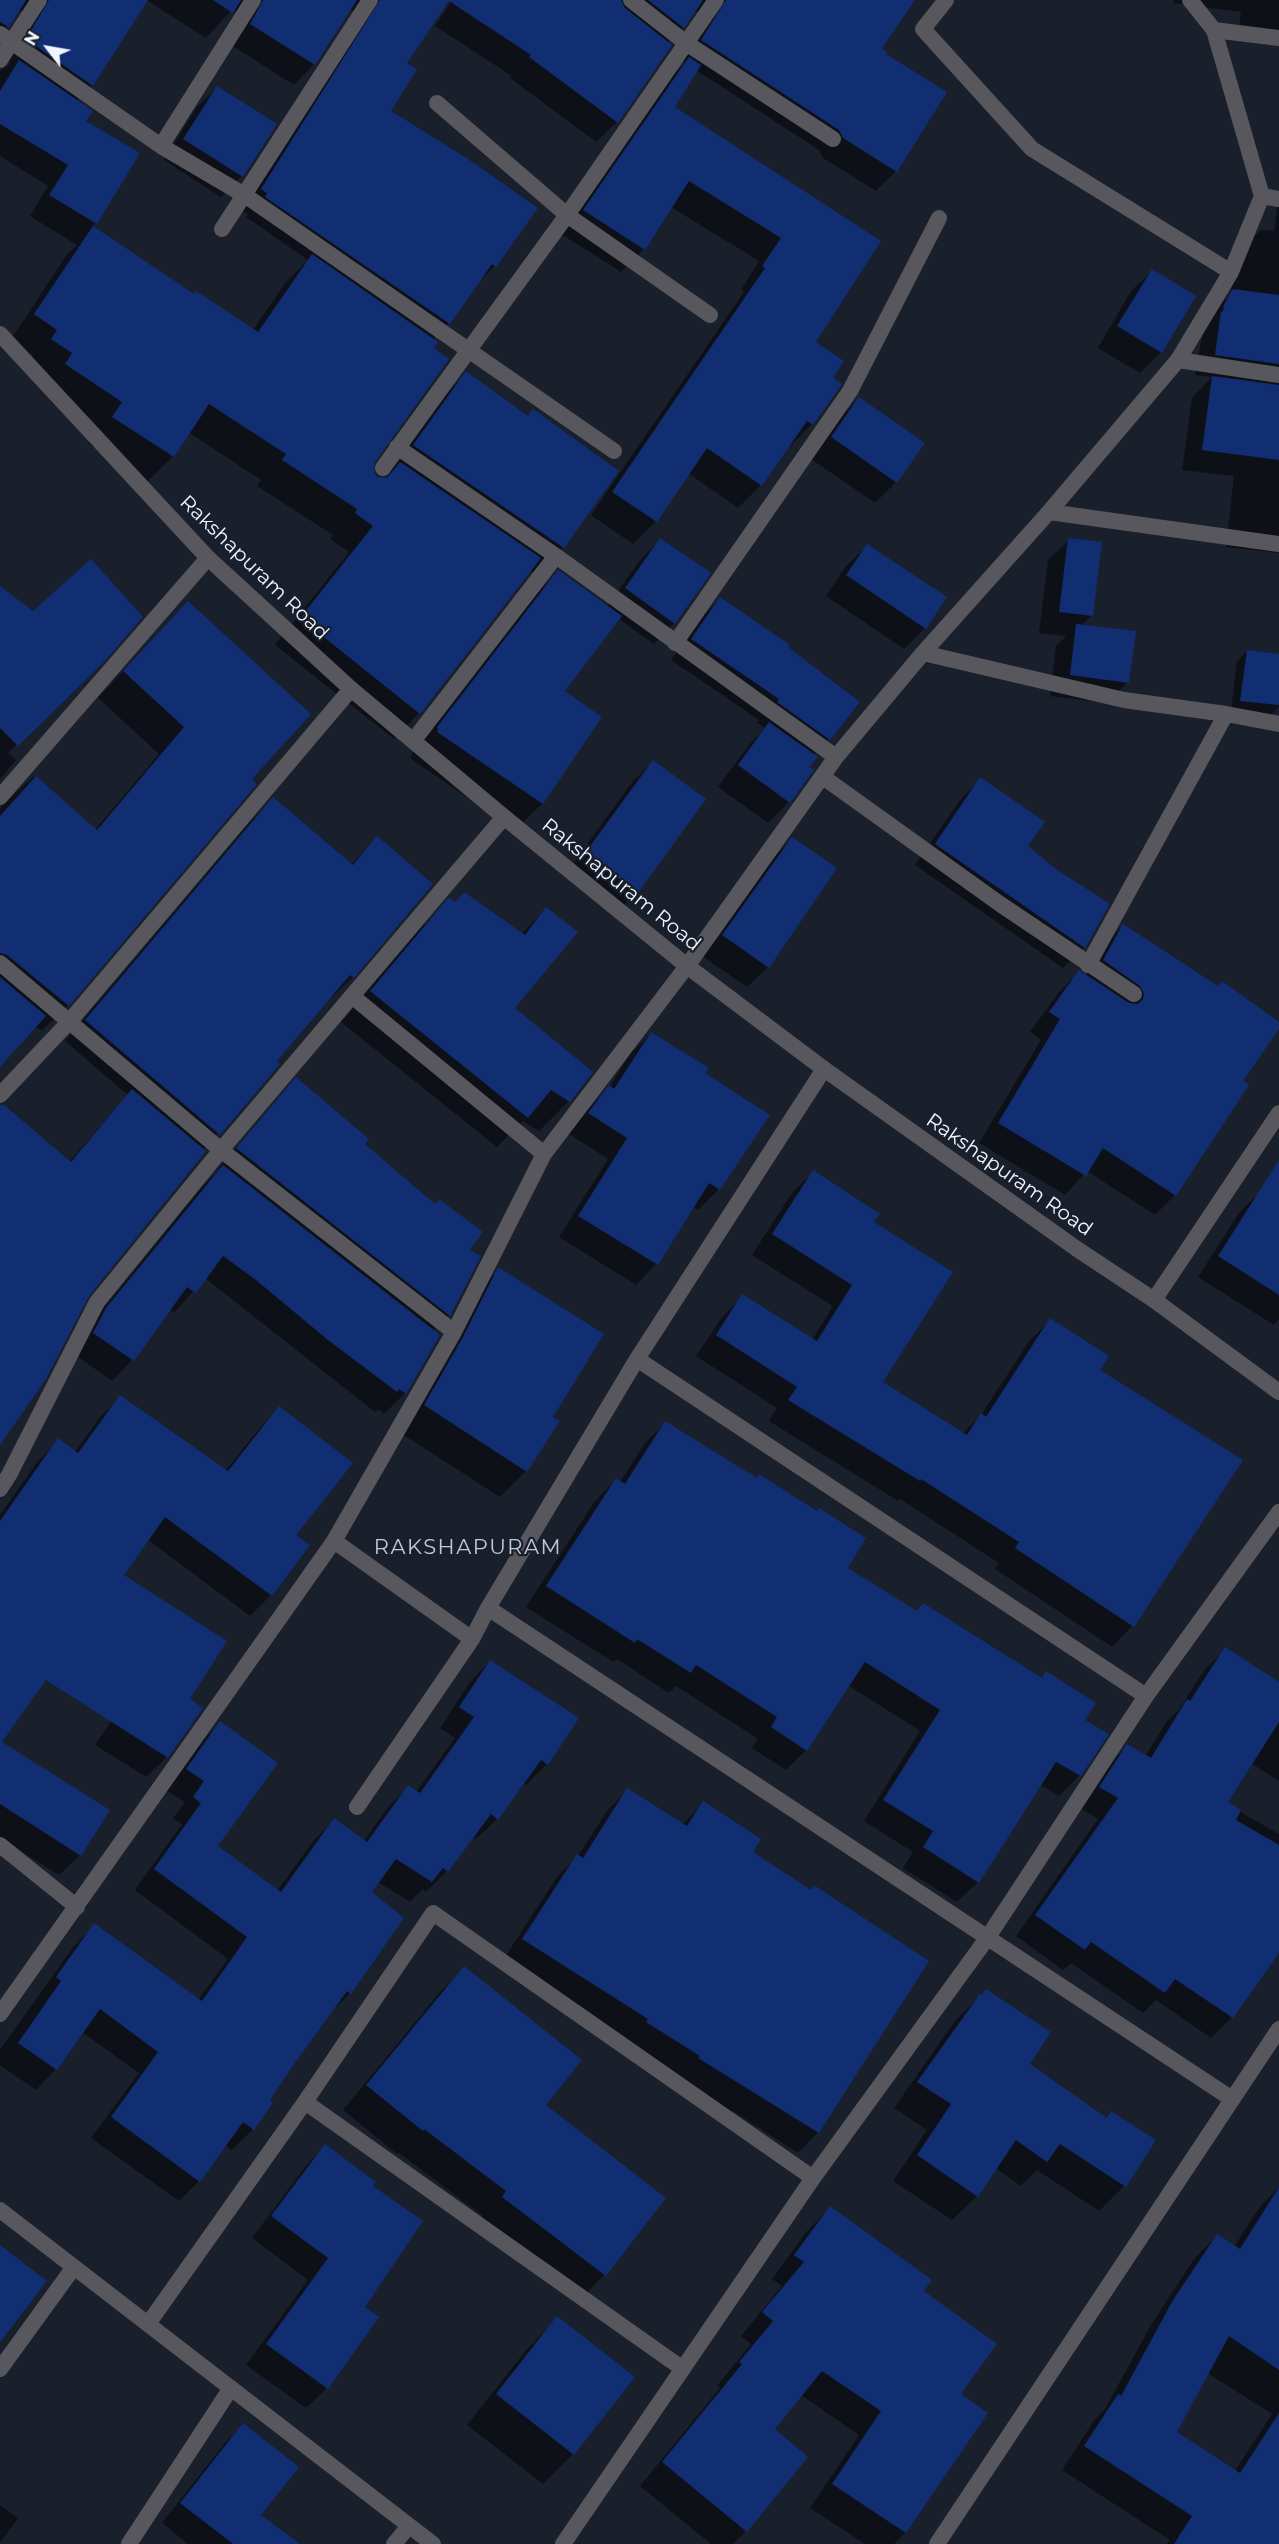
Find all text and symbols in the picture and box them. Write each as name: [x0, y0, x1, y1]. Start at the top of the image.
north arrow: [18, 18, 78, 78]
text: N: [21, 28, 44, 49]
street label: Rakshapuram Road: [175, 491, 333, 645]
street label: Rakshapuram Road: [537, 813, 705, 957]
street label: Rakshapuram Road: [921, 1108, 1097, 1242]
district label: RAKSHAPURAM: [374, 1535, 562, 1561]

